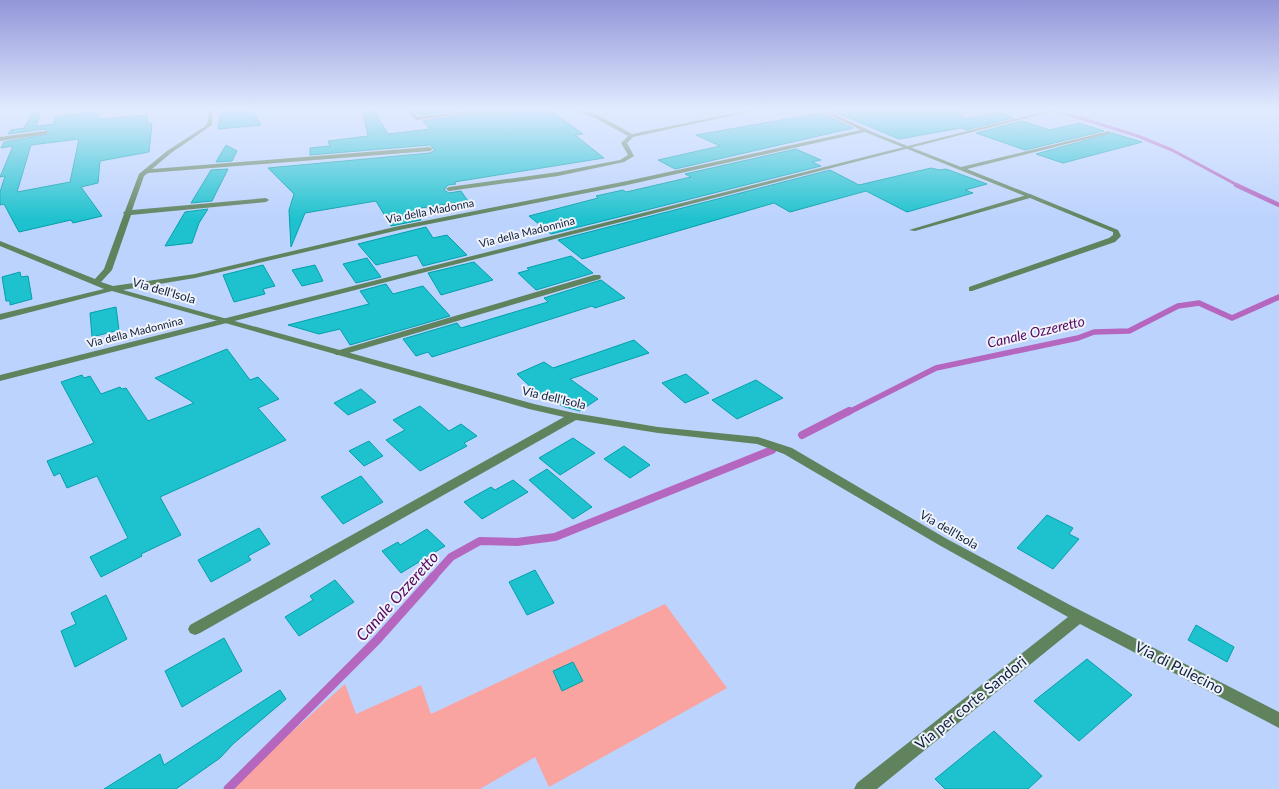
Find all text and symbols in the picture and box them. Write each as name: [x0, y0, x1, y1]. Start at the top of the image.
street label: Via della Madonna: [385, 196, 475, 225]
street label: Via della Madonnina: [478, 213, 576, 250]
street label: Via dell'Isola: [131, 274, 198, 307]
water label: Canale Ozzeretto: [985, 312, 1086, 351]
street label: Via della Madonnina: [86, 313, 184, 350]
street label: Via dell'Isola: [521, 383, 588, 412]
street label: Via dell'Isola: [917, 507, 981, 552]
water label: Canale Ozzeretto: [351, 547, 442, 644]
street label: Via di Pulecino: [1132, 637, 1227, 697]
street label: Via per corte Sandori: [911, 652, 1030, 753]

